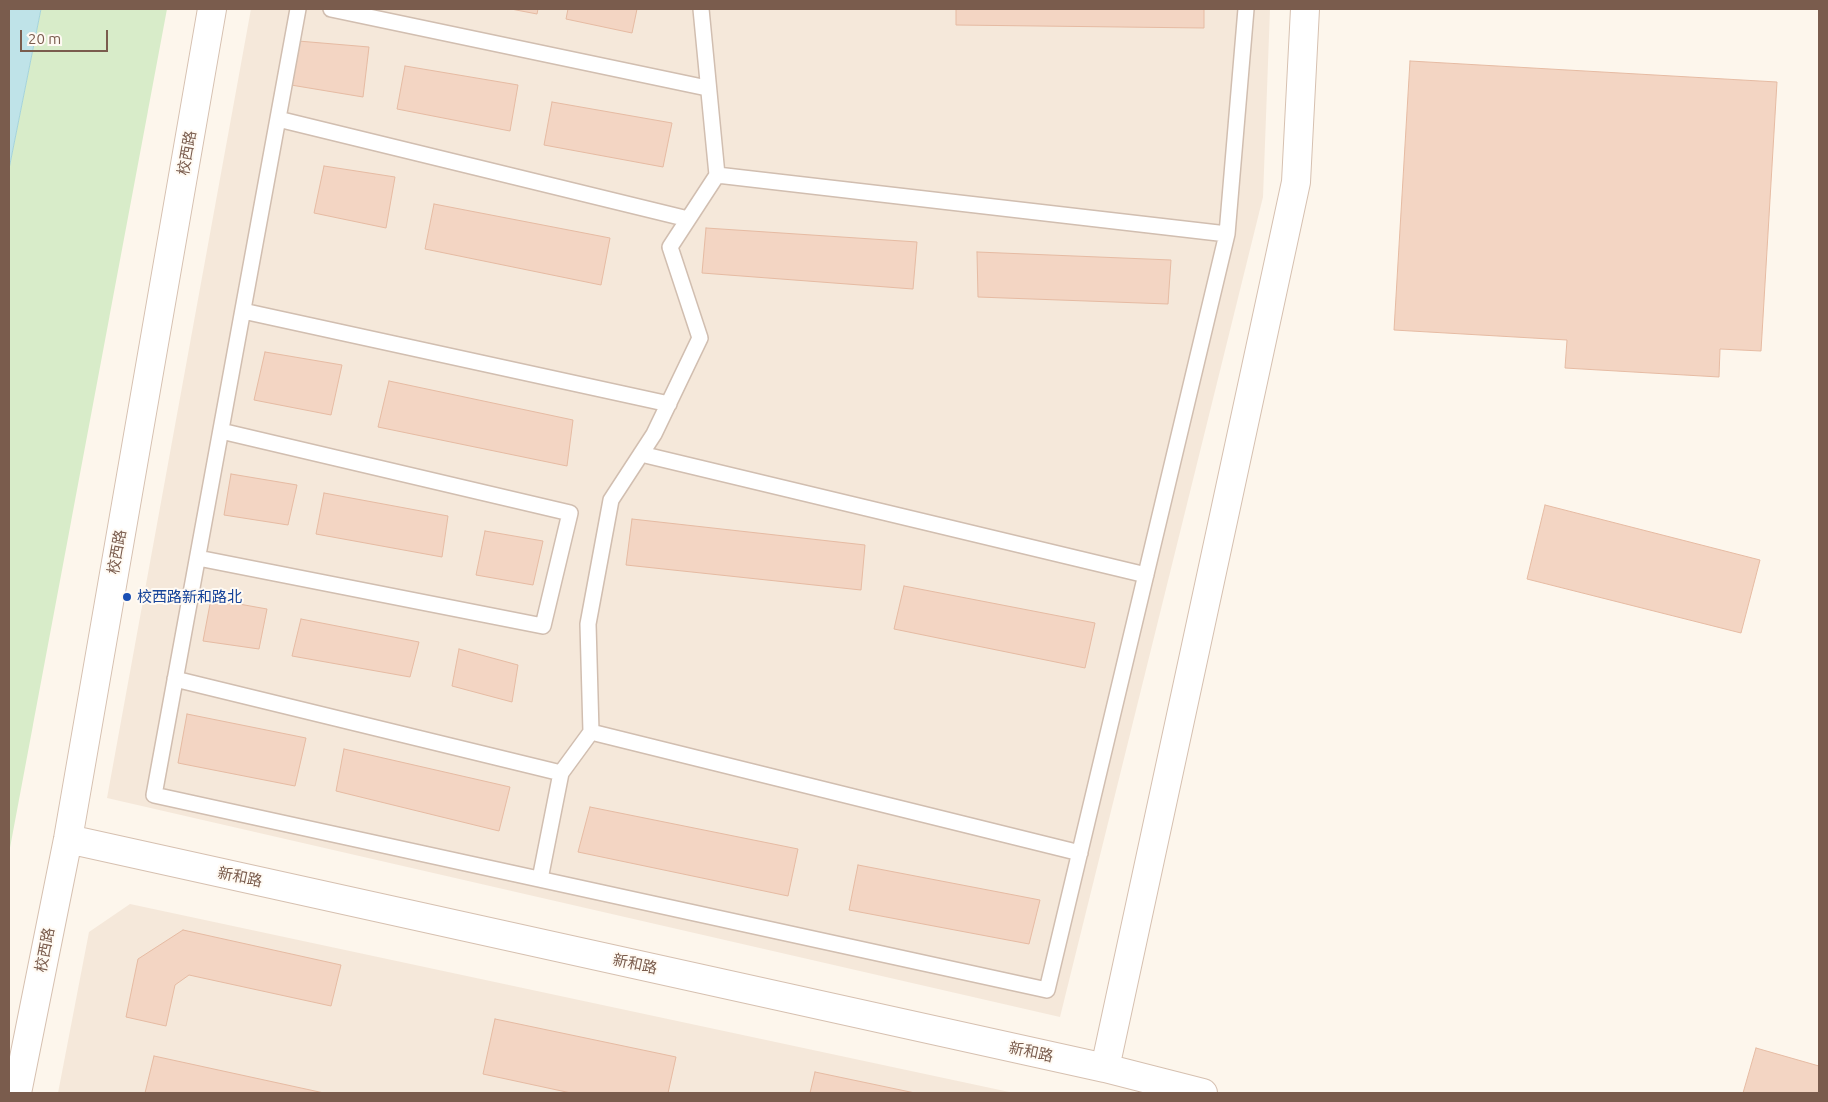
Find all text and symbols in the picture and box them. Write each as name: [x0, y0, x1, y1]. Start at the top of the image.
scale bar: [22, 20, 110, 52]
text: 20 m: [28, 30, 61, 47]
street label: 校西路: [174, 129, 200, 177]
street label: 校西路: [104, 528, 130, 576]
place label: 校西路新和路北: [137, 588, 242, 606]
marker: 校西路新和路北: [121, 591, 133, 603]
street label: 新和路: [216, 864, 264, 890]
street label: 校西路: [32, 926, 58, 974]
street label: 新和路: [611, 951, 659, 977]
street label: 新和路: [1007, 1039, 1055, 1065]

